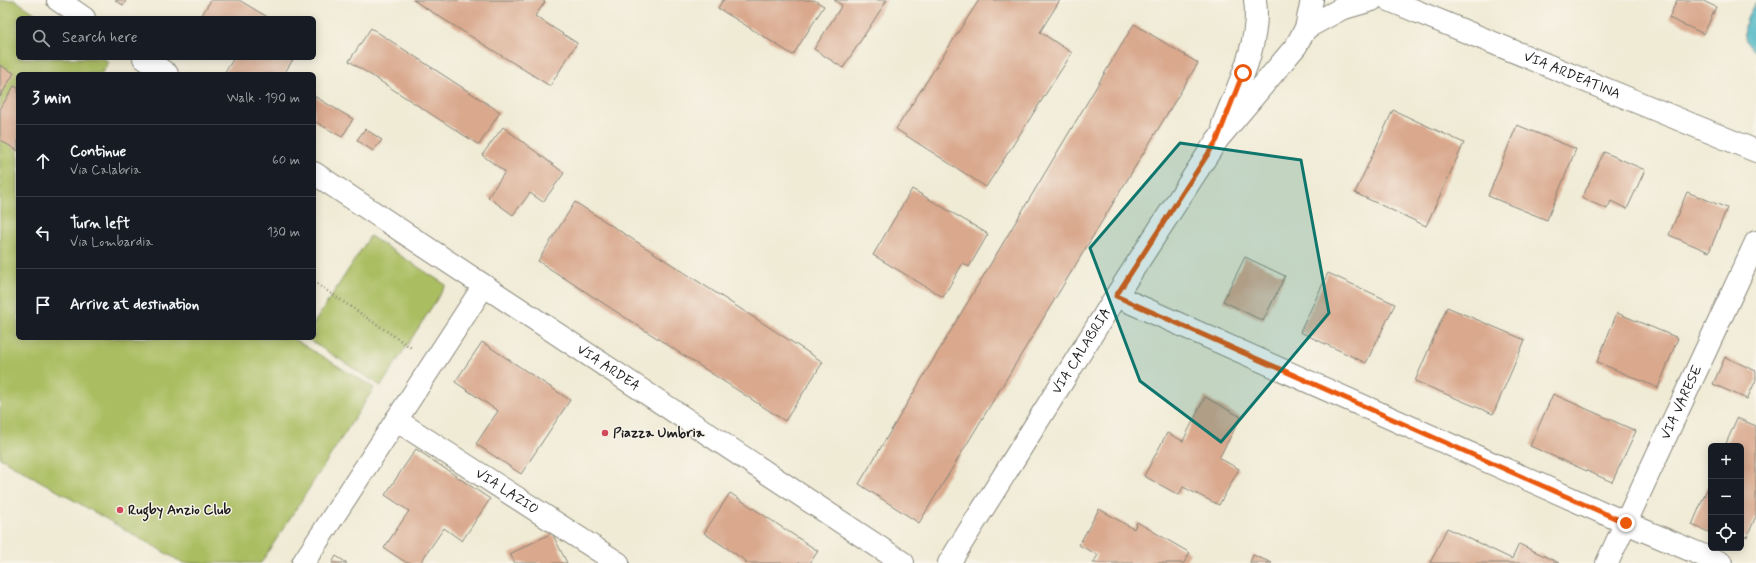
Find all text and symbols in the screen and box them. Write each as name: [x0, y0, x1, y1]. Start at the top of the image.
search box: [16, 16, 316, 60]
icon: search: [30, 27, 52, 49]
text: Search here: [62, 28, 138, 48]
street label: VIA ARDEATINA: [1521, 47, 1623, 103]
route start: [1234, 64, 1252, 82]
text: 3 min: [32, 87, 71, 109]
text: Walk · 190 m: [227, 90, 300, 107]
text: Continue: [70, 142, 126, 162]
icon: ahead: [32, 150, 54, 172]
text: 60 m: [272, 152, 300, 169]
text: Via Calabria: [70, 162, 141, 179]
text: Turn left: [70, 214, 130, 234]
icon: left: [32, 222, 54, 244]
text: 130 m: [267, 224, 300, 241]
text: Via Lombardia: [70, 234, 153, 251]
icon: arrive: [32, 294, 54, 316]
text: Arrive at destination: [70, 295, 199, 315]
street label: VIA CALABRIA: [1048, 304, 1115, 398]
street label: VIA ARDEA: [573, 340, 644, 395]
street label: VIA VARESE: [1656, 362, 1707, 443]
place label: Piazza Umbria: [613, 424, 705, 442]
marker: Piazza Umbria: [600, 428, 610, 438]
map controls: [1708, 443, 1744, 551]
button: +: [1708, 443, 1744, 479]
street label: VIA LAZIO: [472, 464, 542, 518]
button: −: [1708, 479, 1744, 515]
place label: Rugby Anzio Club: [128, 501, 231, 522]
marker: Rugby Anzio Club: [115, 505, 125, 515]
route end: [1617, 514, 1635, 532]
button: locate: [1708, 515, 1744, 551]

